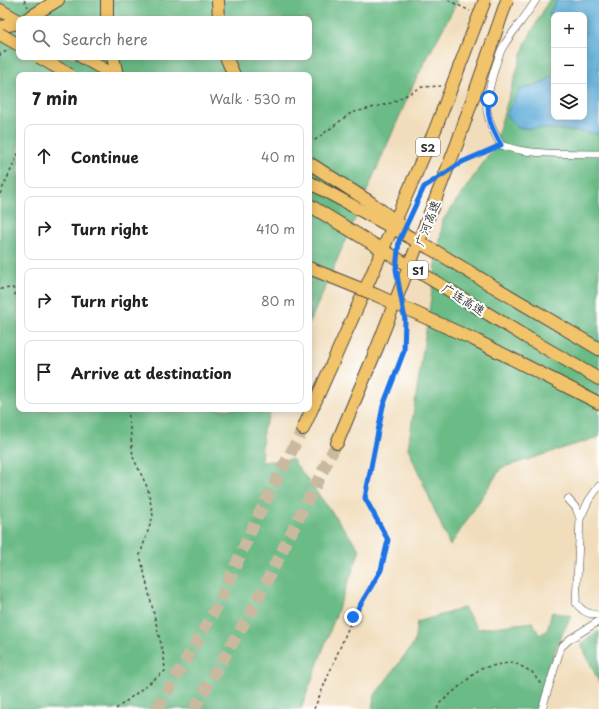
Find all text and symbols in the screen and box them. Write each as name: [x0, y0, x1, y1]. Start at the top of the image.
map controls: [551, 12, 587, 120]
button: +: [551, 12, 587, 48]
search box: [16, 16, 312, 60]
icon: search: [30, 27, 52, 49]
text: Search here: [62, 27, 148, 50]
button: −: [551, 48, 587, 84]
button: layers: [551, 84, 587, 120]
text: 7 min: [32, 85, 78, 111]
text: Walk · 530 m: [209, 89, 296, 108]
route start: [480, 90, 498, 108]
road number: S2: [416, 138, 440, 156]
icon: ahead: [33, 145, 55, 167]
text: Continue: [71, 145, 139, 168]
text: 40 m: [261, 147, 295, 166]
street label: 广河高速: [410, 197, 444, 249]
icon: right: [33, 217, 55, 239]
text: Turn right: [71, 217, 148, 240]
text: 410 m: [256, 219, 295, 238]
road number: S1: [408, 261, 428, 279]
street label: 广连高速: [439, 279, 489, 319]
icon: right: [33, 289, 55, 311]
text: Turn right: [71, 289, 148, 312]
text: 80 m: [261, 291, 295, 310]
icon: arrive: [33, 361, 55, 383]
text: Arrive at destination: [71, 361, 232, 384]
route end: [344, 608, 362, 626]

